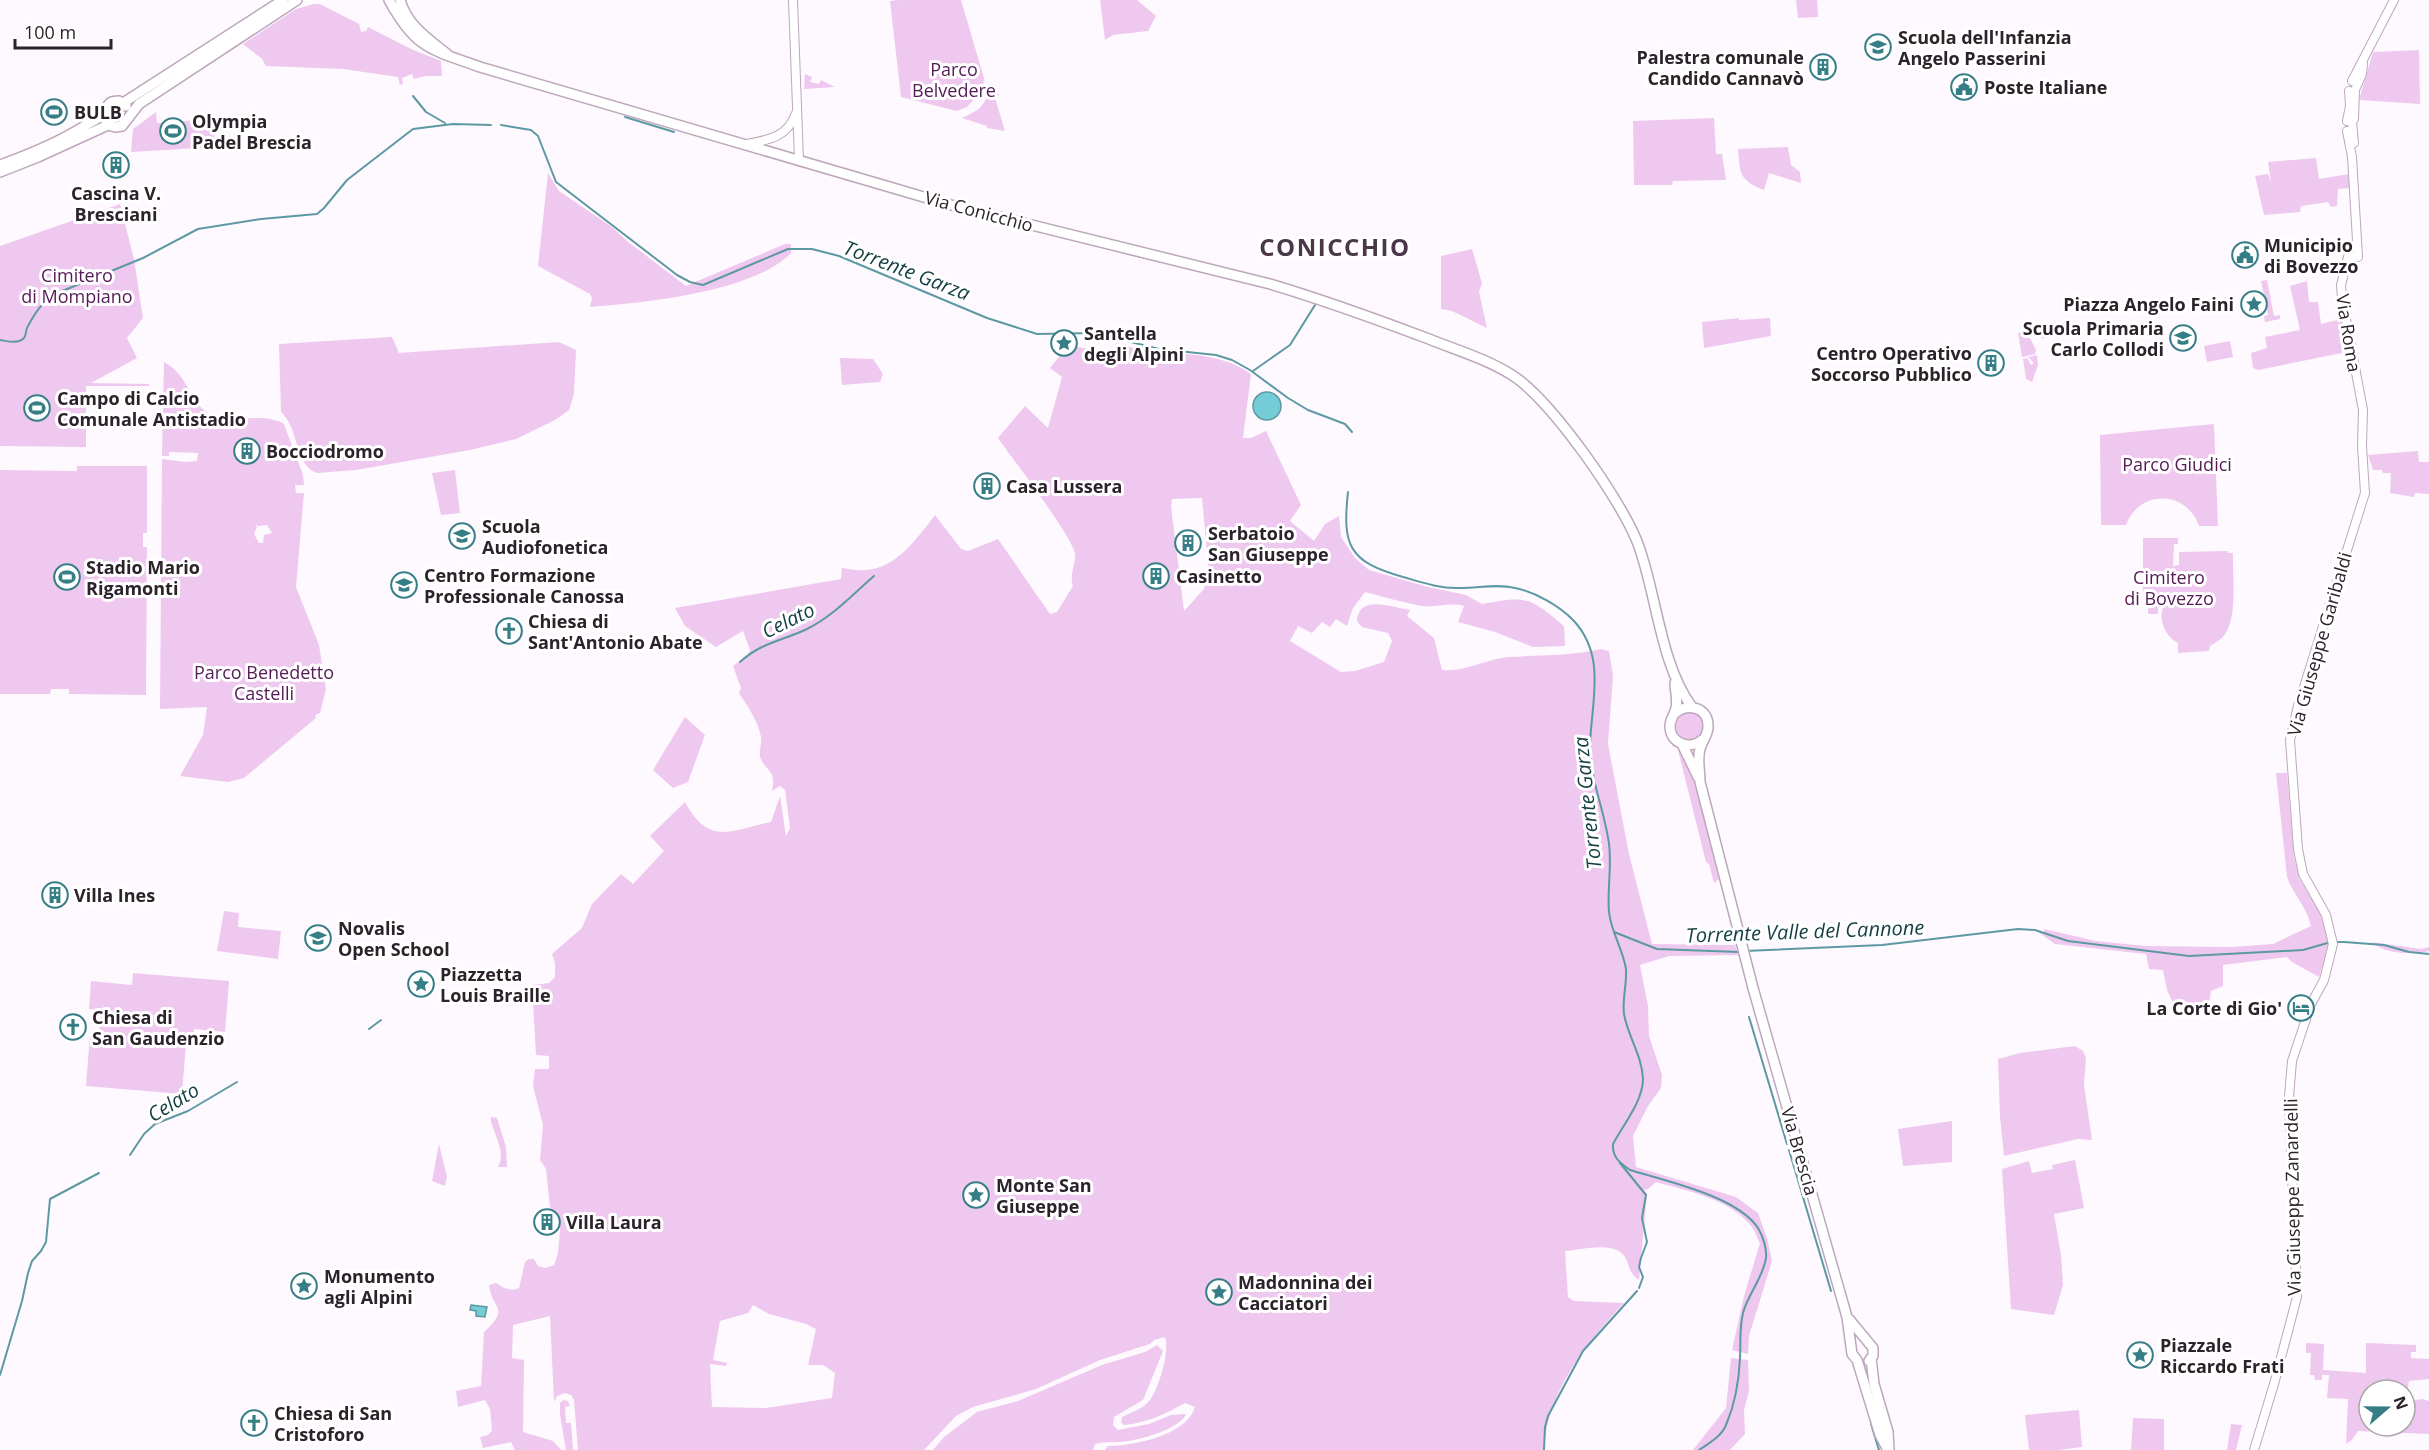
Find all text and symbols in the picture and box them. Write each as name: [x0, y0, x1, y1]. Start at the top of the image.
scale bar: [15, 12, 111, 50]
text: 100 m: [24, 20, 76, 44]
place label: Scuola dell'Infanzia Angelo Passerini: [1898, 25, 2072, 70]
school or university icon: Scuola dell'Infanzia Angelo Passerini: [1863, 32, 1893, 62]
place label: Palestra comunale Candido Cannavò: [1636, 45, 1804, 90]
building icon: Palestra comunale Candido Cannavò: [1808, 52, 1838, 82]
park label: Parco Belvedere: [912, 57, 996, 102]
public building icon: Poste Italiane: [1949, 72, 1979, 102]
place label: Poste Italiane: [1984, 75, 2108, 99]
sports icon: BULB: [39, 97, 69, 127]
place label: BULB: [74, 100, 122, 124]
place label: Olympia Padel Brescia: [192, 109, 312, 154]
sports icon: Olympia Padel Brescia: [158, 116, 188, 146]
building icon: Cascina V. Bresciani: [101, 150, 131, 180]
place label: Cascina V. Bresciani: [71, 181, 161, 226]
street label: Via Conicchio: [922, 185, 1036, 237]
district label: CONICCHIO: [1259, 230, 1411, 263]
place label: Municipio di Bovezzo: [2264, 233, 2358, 278]
water label: Torrente Garza: [840, 234, 974, 306]
public building icon: Municipio di Bovezzo: [2230, 240, 2260, 270]
park label: Cimitero di Mompiano: [21, 263, 133, 308]
place icon: Piazza Angelo Faini: [2239, 289, 2269, 319]
place label: Piazza Angelo Faini: [2063, 292, 2234, 316]
street label: Via Roma: [2331, 292, 2367, 374]
place label: Scuola Primaria Carlo Collodi: [2023, 316, 2164, 361]
place label: Santella degli Alpini: [1084, 321, 1184, 366]
school or university icon: Scuola Primaria Carlo Collodi: [2168, 323, 2198, 353]
place icon: Santella degli Alpini: [1049, 328, 1079, 358]
place label: Centro Operativo Soccorso Pubblico: [1811, 341, 1972, 386]
building icon: Centro Operativo Soccorso Pubblico: [1976, 348, 2006, 378]
place label: Campo di Calcio Comunale Antistadio: [57, 386, 246, 431]
sports icon: Campo di Calcio Comunale Antistadio: [22, 393, 52, 423]
building icon: Bocciodromo: [232, 436, 262, 466]
place label: Bocciodromo: [266, 439, 384, 463]
park label: Parco Giudici: [2122, 452, 2232, 476]
building icon: Casa Lussera: [972, 471, 1002, 501]
place label: Casa Lussera: [1006, 474, 1122, 498]
place label: Scuola Audiofonetica: [482, 514, 608, 559]
school or university icon: Scuola Audiofonetica: [447, 521, 477, 551]
place label: Serbatoio San Giuseppe: [1208, 521, 1329, 566]
building icon: Serbatoio San Giuseppe: [1173, 528, 1203, 558]
street label: Via Giuseppe Garibaldi: [2281, 549, 2357, 739]
place label: Stadio Mario Rigamonti: [86, 555, 200, 600]
building icon: Casinetto: [1141, 561, 1171, 591]
sports icon: Stadio Mario Rigamonti: [52, 562, 82, 592]
place label: Centro Formazione Professionale Canossa: [424, 563, 624, 608]
place label: Casinetto: [1176, 564, 1262, 588]
park label: Cimitero di Bovezzo: [2124, 565, 2214, 610]
school or university icon: Centro Formazione Professionale Canossa: [389, 570, 419, 600]
water label: Celato: [757, 596, 819, 644]
place label: Chiesa di Sant'Antonio Abate: [528, 609, 703, 654]
church icon: Chiesa di Sant'Antonio Abate: [494, 616, 524, 646]
park label: Parco Benedetto Castelli: [194, 660, 334, 705]
water label: Torrente Garza: [1567, 735, 1607, 871]
building icon: Villa Ines: [40, 880, 70, 910]
place label: Villa Ines: [74, 883, 155, 907]
water label: Torrente Valle del Cannone: [1685, 913, 1925, 949]
place label: Novalis Open School: [338, 916, 450, 961]
school or university icon: Novalis Open School: [303, 923, 333, 953]
place label: Piazzetta Louis Braille: [440, 962, 551, 1007]
place icon: Piazzetta Louis Braille: [406, 969, 436, 999]
hotel icon: La Corte di Gio': [2286, 993, 2316, 1023]
place label: La Corte di Gio': [2146, 996, 2282, 1020]
place label: Chiesa di San Gaudenzio: [92, 1005, 224, 1050]
church icon: Chiesa di San Gaudenzio: [58, 1012, 88, 1042]
water label: Celato: [142, 1076, 204, 1128]
street label: Via Giuseppe Zanardelli: [2278, 1098, 2306, 1296]
street label: Via Brescia: [1776, 1104, 1824, 1198]
place label: Monte San Giuseppe: [996, 1173, 1092, 1218]
place icon: Monte San Giuseppe: [961, 1180, 991, 1210]
building icon: Villa Laura: [532, 1207, 562, 1237]
place label: Villa Laura: [566, 1210, 662, 1234]
place label: Monumento agli Alpini: [324, 1264, 435, 1309]
place label: Madonnina dei Cacciatori: [1238, 1270, 1372, 1315]
place icon: Monumento agli Alpini: [289, 1271, 319, 1301]
place icon: Madonnina dei Cacciatori: [1204, 1277, 1234, 1307]
place label: Piazzale Riccardo Frati: [2160, 1333, 2284, 1378]
place icon: Piazzale Riccardo Frati: [2125, 1340, 2155, 1370]
north arrow: [2357, 1378, 2417, 1438]
text: N: [2389, 1393, 2414, 1413]
place label: Chiesa di San Cristoforo: [274, 1401, 392, 1446]
church icon: Chiesa di San Cristoforo: [239, 1408, 269, 1438]

